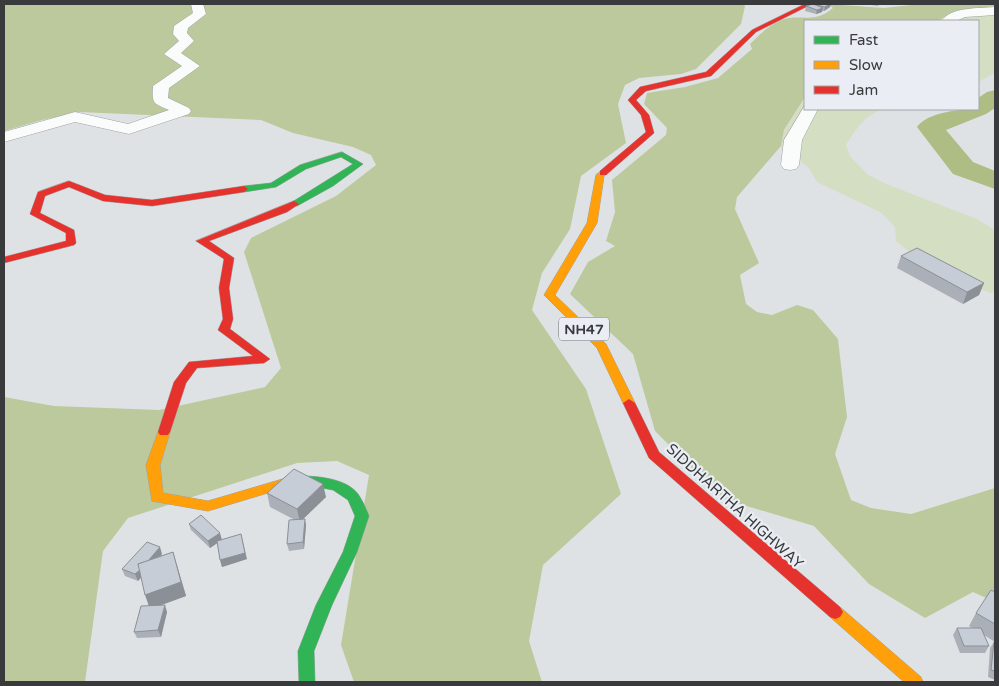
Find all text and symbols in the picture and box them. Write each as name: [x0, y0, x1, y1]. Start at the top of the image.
legend: [804, 20, 979, 110]
text: Fast: [849, 31, 879, 49]
text: Slow: [849, 56, 883, 74]
text: Jam: [849, 81, 878, 99]
road number: NH47: [559, 318, 609, 340]
street label: SIDDHARTHA HIGHWAY: [663, 440, 808, 573]

